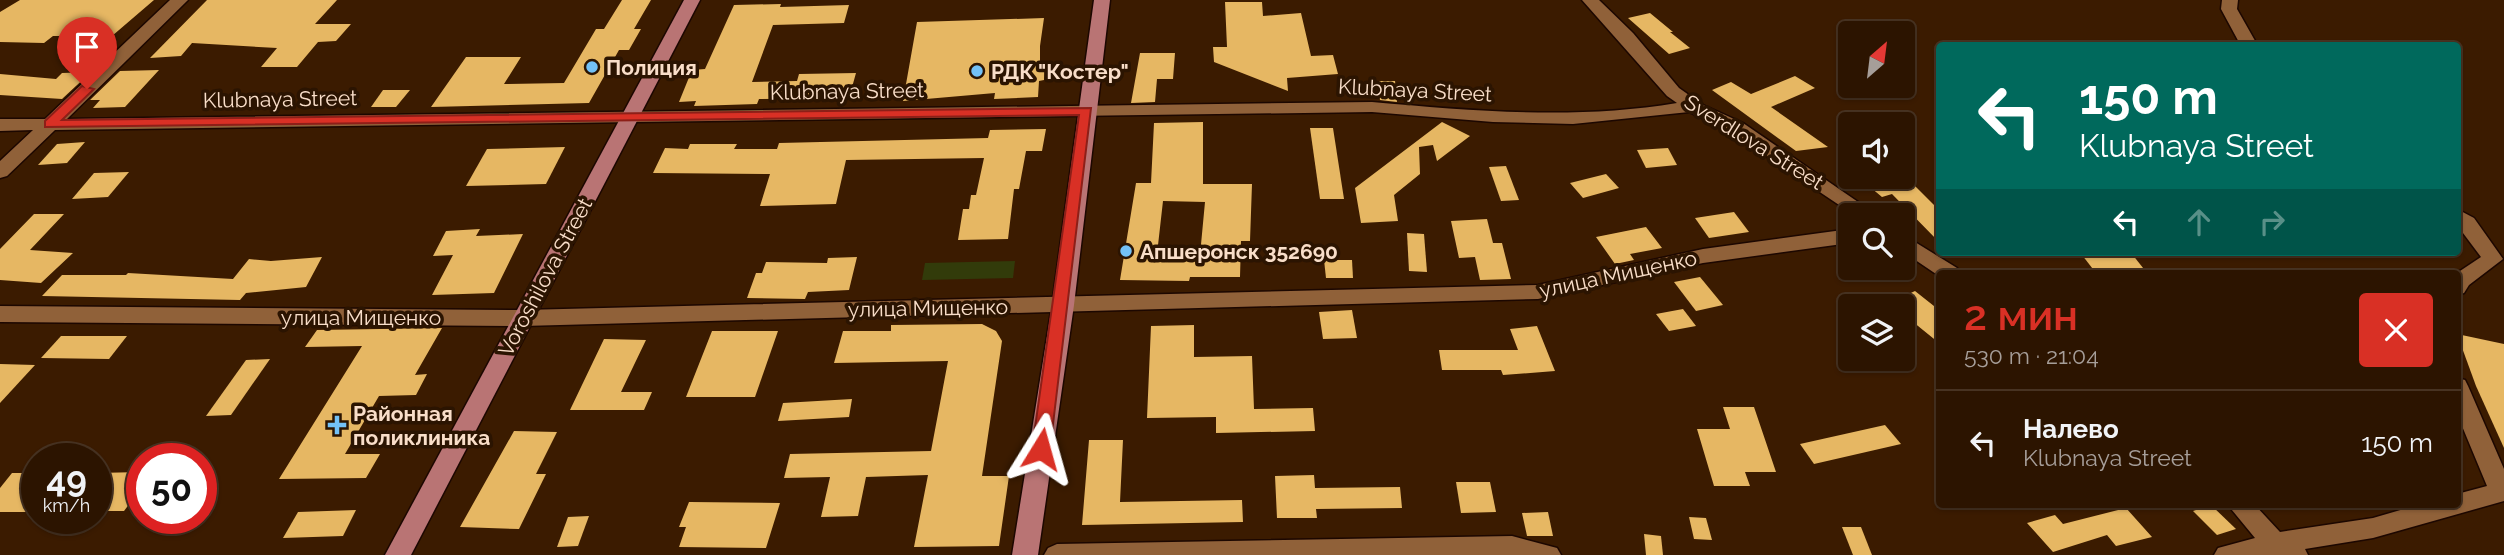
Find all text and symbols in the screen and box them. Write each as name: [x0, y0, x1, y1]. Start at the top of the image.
pin: [57, 17, 117, 89]
north arrow: [1838, 21, 1914, 98]
map controls: [1838, 21, 1915, 371]
icon: arrive: [68, 28, 106, 66]
place label: Полиция: [606, 55, 697, 80]
marker: Полиция: [584, 59, 600, 75]
place label: РДК "Костер": [991, 59, 1129, 84]
marker: РДК "Костер": [969, 63, 985, 79]
text: 150 m: [2079, 68, 2218, 125]
icon: left: [1964, 70, 2055, 161]
street label: Klubnaya Street: [1337, 73, 1493, 107]
street label: Klubnaya Street: [770, 77, 924, 105]
street label: Klubnaya Street: [203, 85, 357, 113]
street label: Sverdlova Street: [1680, 89, 1828, 195]
button: sound: [1838, 112, 1915, 189]
text: Klubnaya Street: [2079, 127, 2314, 164]
street label: Voroshilova Street: [493, 194, 597, 360]
button: search: [1838, 203, 1915, 280]
icon: left: [2107, 203, 2145, 241]
icon: ahead: [2180, 203, 2218, 241]
icon: right: [2253, 203, 2291, 241]
place label: Апшеронск 352690: [1140, 239, 1338, 264]
marker: Апшеронск 352690: [1118, 243, 1134, 259]
street label: улица Мищенко: [1537, 245, 1699, 303]
text: 2 мин: [1964, 291, 2078, 340]
button: close: [2359, 293, 2433, 367]
street label: улица Мищенко: [848, 294, 1008, 322]
button: layers: [1838, 294, 1915, 371]
street label: улица Мищенко: [281, 305, 441, 330]
text: 530 m · 21:04: [1964, 342, 2099, 369]
place label: Районная поликлиника: [353, 401, 490, 450]
position arrow: [1004, 412, 1078, 486]
text: Налево: [2023, 414, 2119, 444]
marker: Районная поликлиника: [327, 415, 347, 435]
icon: left: [1964, 424, 2002, 462]
text: 150 m: [2361, 428, 2433, 458]
speed limit sign: 50: [126, 443, 217, 534]
text: Klubnaya Street: [2023, 444, 2192, 471]
text: 49: [46, 459, 87, 500]
text: km/h: [43, 495, 90, 516]

